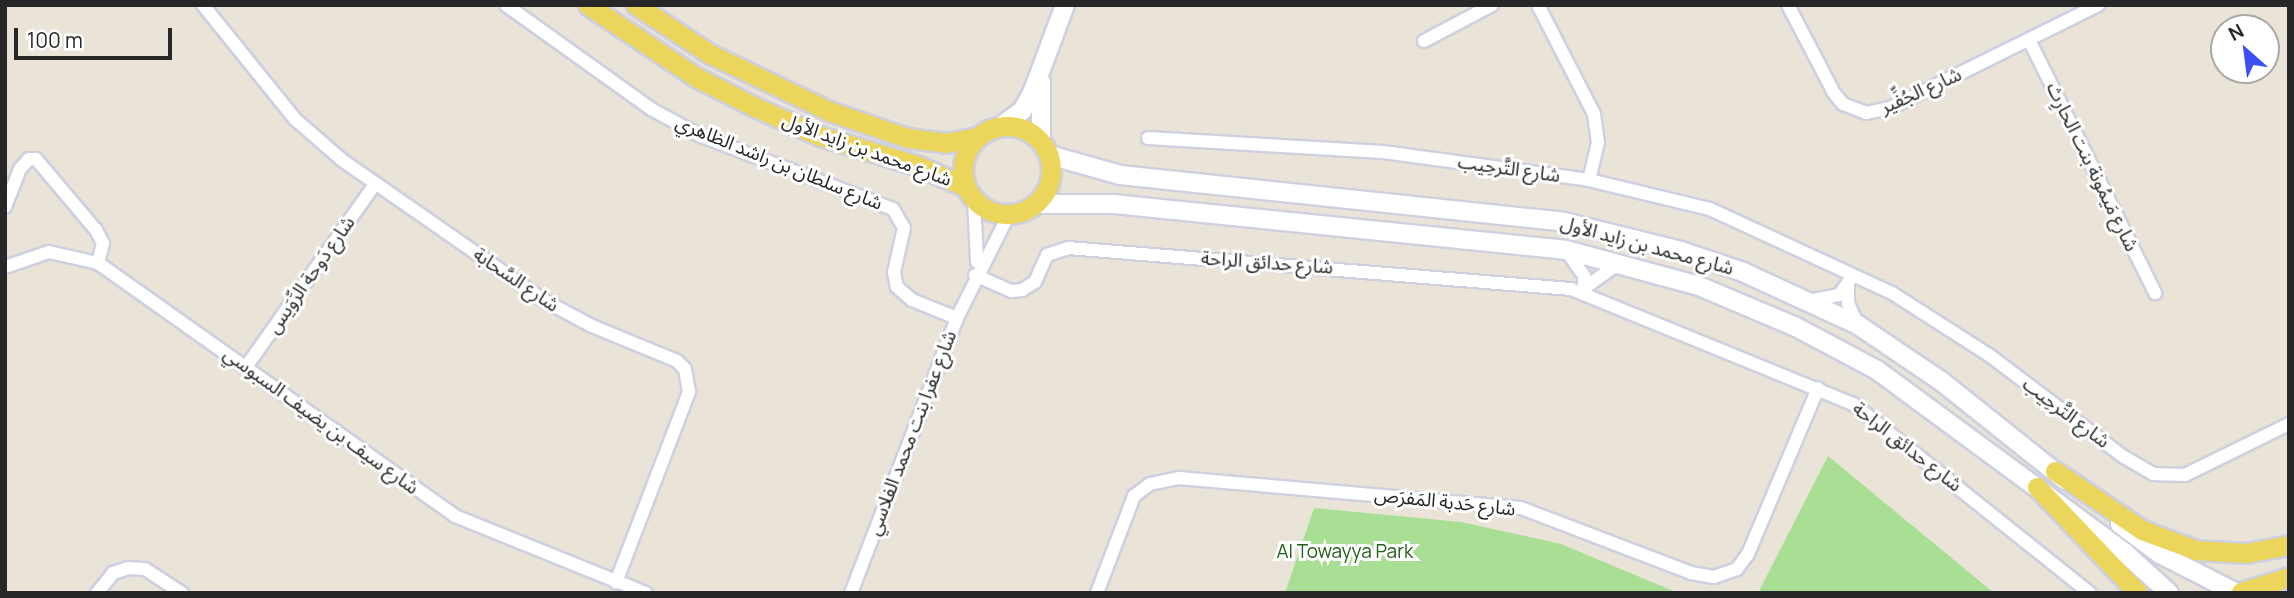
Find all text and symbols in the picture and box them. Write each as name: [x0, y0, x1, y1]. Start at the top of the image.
scale bar: [18, 14, 175, 58]
north arrow: [2210, 14, 2280, 84]
text: N: [2224, 18, 2248, 47]
text: 100 m: [27, 26, 83, 54]
street label: شارع الجُفِّير: [1877, 63, 1965, 119]
street label: شارع مَيمُونة بنت الحارِث: [2041, 79, 2143, 255]
street label: شارع محمد بن زايد الأول: [779, 109, 955, 191]
street label: شارع سلطان بن راشد الظاهري: [672, 111, 886, 215]
street label: شارع التَّرحِيب: [1456, 151, 1562, 187]
street label: شارع دَوحة الرِّوَيس: [262, 212, 360, 338]
street label: شارع محمد بن زايد الأول: [1558, 212, 1736, 280]
street label: شارع السَّحابة: [469, 243, 563, 317]
street label: شارع حدائق الراحة: [1200, 247, 1334, 279]
street label: شارع عفرا بنت محمد الفلاسي: [862, 327, 962, 539]
street label: شارع سيف بن يضيف السبوسي: [219, 343, 423, 499]
street label: شارع التَّرحِيب: [2018, 373, 2114, 453]
street label: شارع حدائق الراحة: [1848, 397, 1966, 497]
street label: شارع حَدبة المَفرَص: [1373, 483, 1517, 521]
park label: Al Towayya Park: [1277, 541, 1413, 563]

